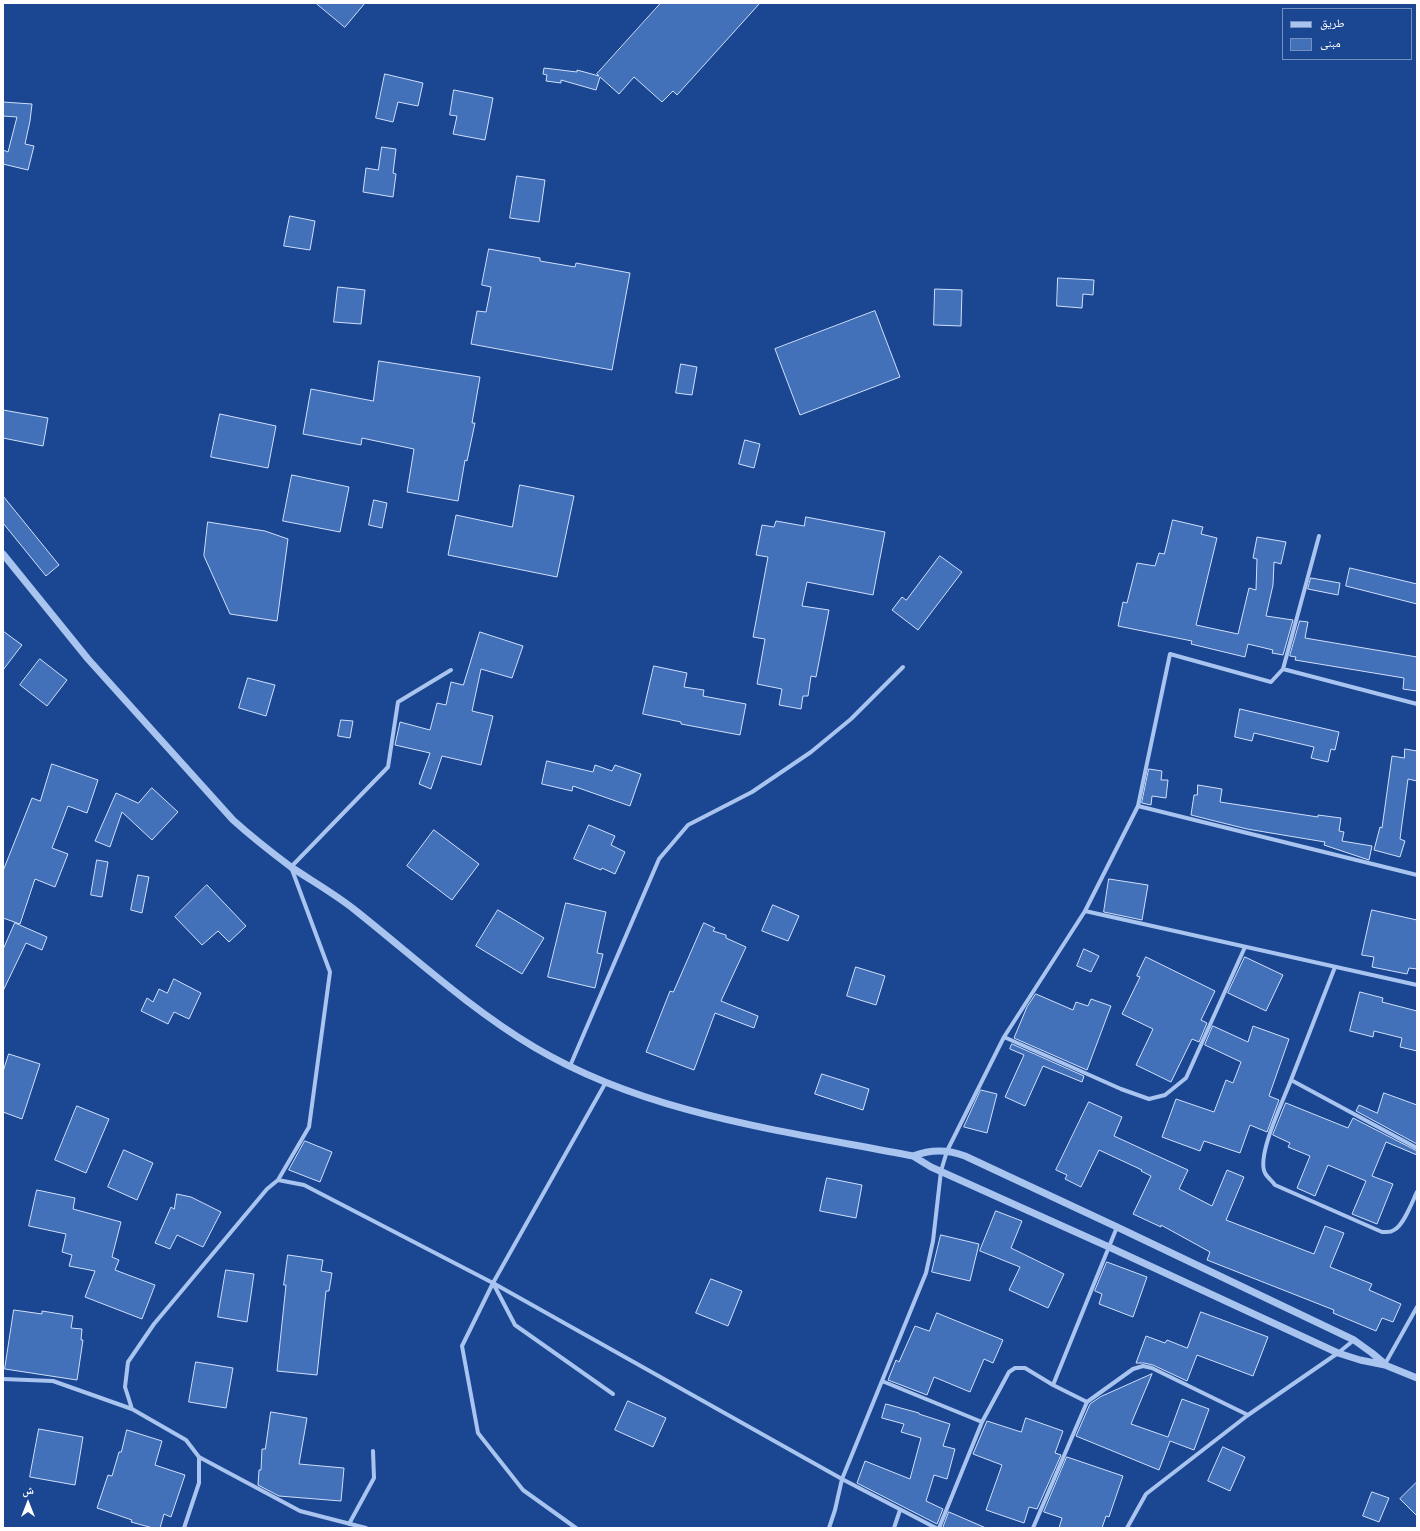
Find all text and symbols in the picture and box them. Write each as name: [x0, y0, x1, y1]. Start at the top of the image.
legend: [1282, 8, 1412, 60]
text: طريق: [1320, 16, 1345, 30]
text: مبنى: [1320, 36, 1341, 50]
north arrow: [8, 1483, 48, 1523]
text: ش: [22, 1484, 34, 1497]

